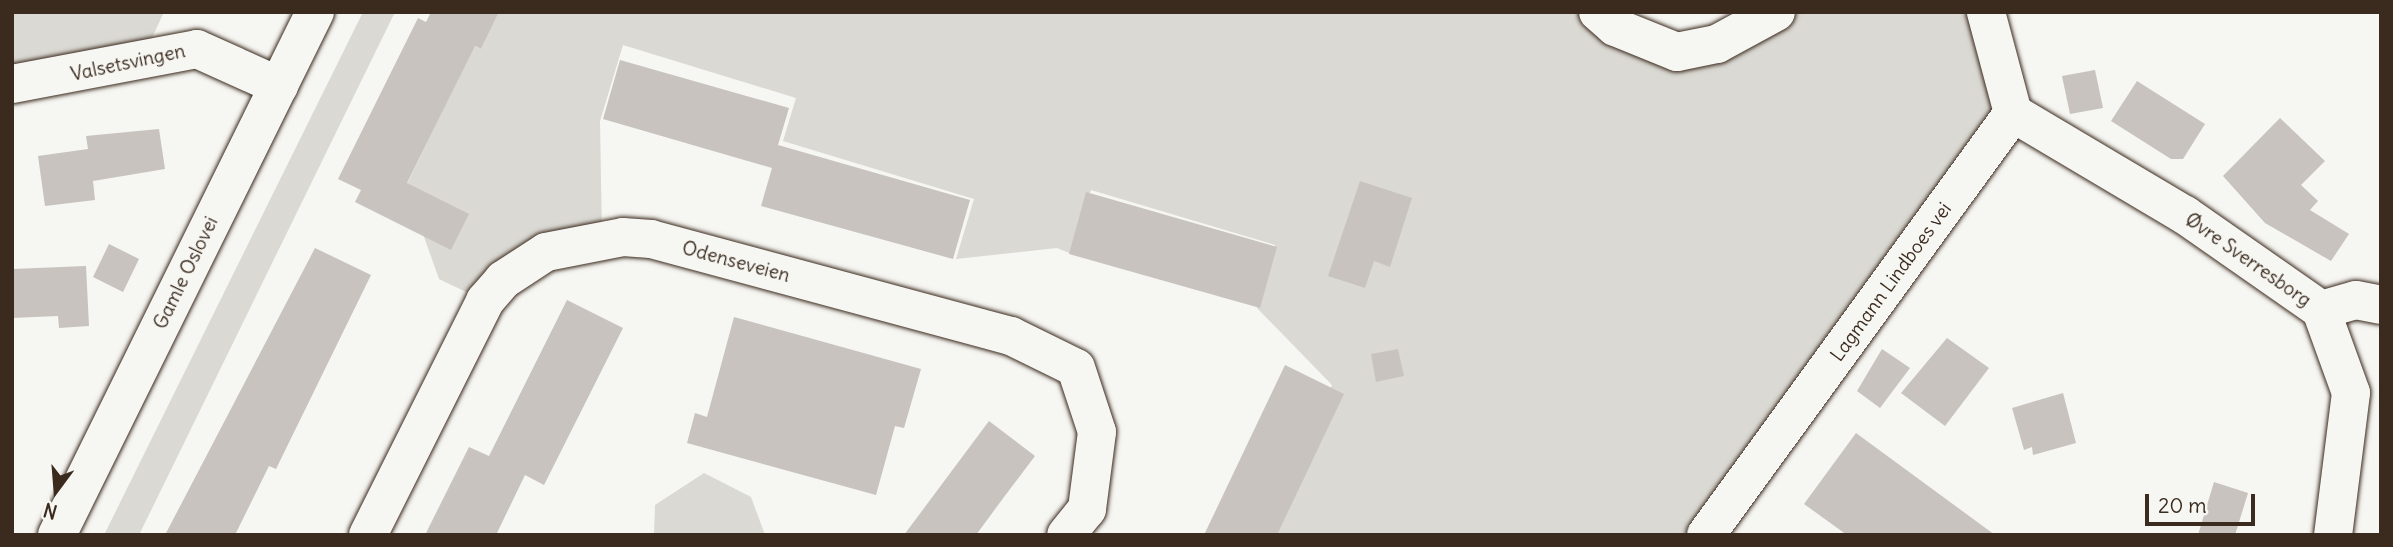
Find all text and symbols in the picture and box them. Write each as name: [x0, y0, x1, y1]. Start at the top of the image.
street label: Valsetsvingen: [69, 40, 187, 86]
street label: Lagmann Lindboes vei: [1826, 198, 1956, 366]
street label: Øvre Sverresborg: [2181, 208, 2315, 312]
street label: Gamle Oslovei: [149, 213, 223, 333]
street label: Odenseveien: [680, 237, 792, 287]
north arrow: [21, 456, 91, 526]
scale bar: [2148, 480, 2258, 524]
text: 20 m: [2158, 492, 2207, 519]
text: N: [41, 498, 60, 525]

